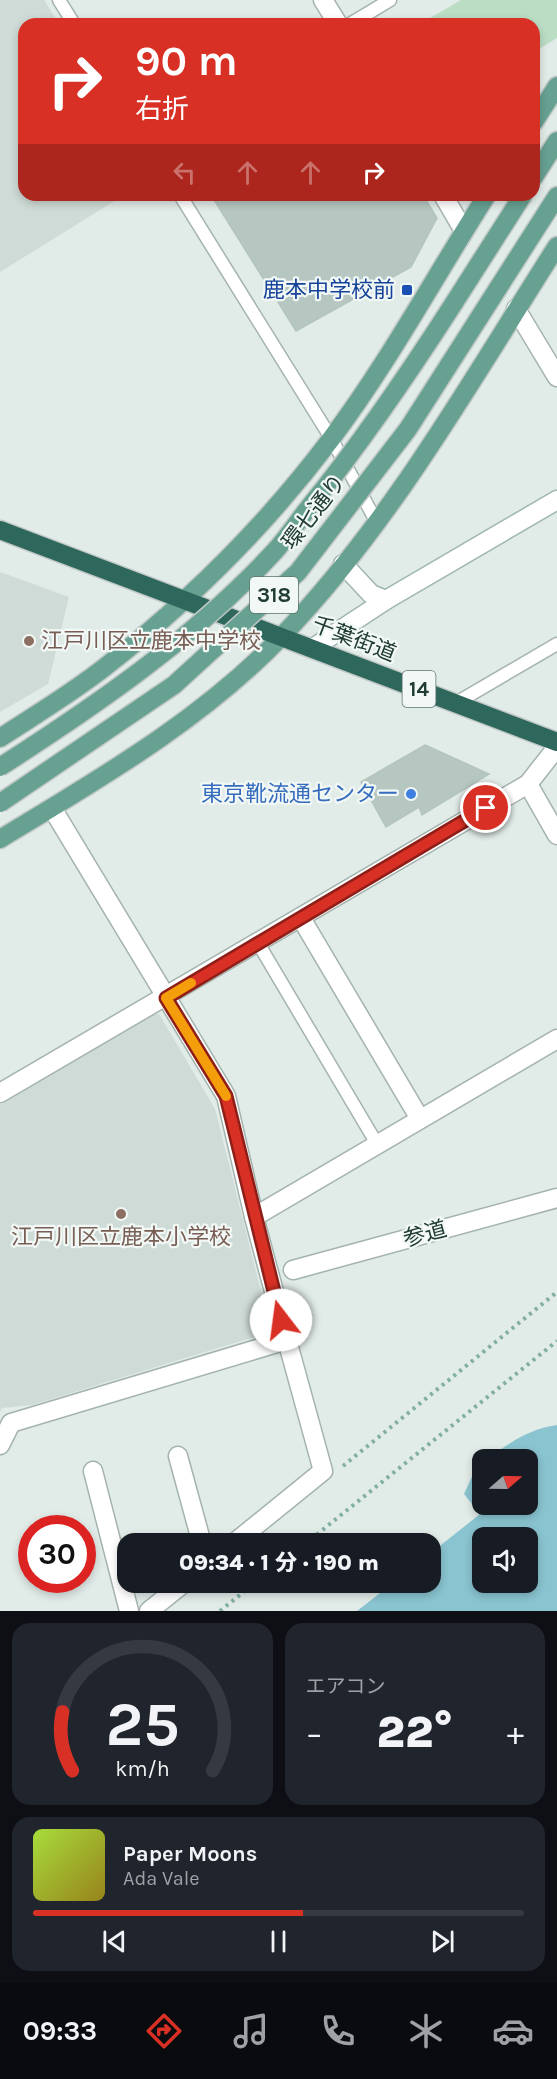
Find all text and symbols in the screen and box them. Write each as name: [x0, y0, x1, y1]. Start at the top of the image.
text: 90 m: [135, 36, 238, 86]
icon: right: [36, 42, 114, 120]
text: 右折: [135, 93, 189, 125]
icon: left: [168, 156, 201, 189]
icon: ahead: [231, 156, 264, 189]
icon: ahead: [294, 156, 327, 189]
icon: right: [357, 156, 390, 189]
place label: 鹿本中学校前: [263, 277, 395, 303]
marker: 鹿本中学校前: [400, 283, 414, 297]
street label: 環七通り: [277, 469, 351, 555]
road number: 318: [250, 577, 298, 613]
street label: 千葉街道: [308, 611, 400, 667]
place label: 江戸川区立鹿本中学校: [41, 628, 261, 654]
marker: 江戸川区立鹿本中学校: [22, 634, 36, 648]
road number: 14: [402, 671, 436, 707]
place label: 東京靴流通センター: [201, 781, 399, 807]
pin: [460, 782, 511, 833]
marker: 東京靴流通センター: [404, 787, 418, 801]
icon: arrive: [469, 791, 502, 824]
marker: 江戸川区立鹿本小学校: [114, 1207, 128, 1221]
street label: 参道: [400, 1216, 450, 1252]
place label: 江戸川区立鹿本小学校: [11, 1224, 231, 1250]
position arrow: [249, 1288, 313, 1352]
north arrow: [472, 1449, 538, 1515]
map controls: [472, 1449, 538, 1593]
speed limit sign: 30: [18, 1515, 96, 1593]
button: sound: [472, 1527, 538, 1593]
text: 09:34 · 1 分 · 190 m: [179, 1550, 379, 1576]
text: エアコン: [306, 1675, 386, 1698]
text: 25: [105, 1688, 179, 1761]
text: 22°: [376, 1706, 453, 1758]
text: −: [306, 1714, 323, 1752]
text: +: [507, 1714, 524, 1752]
text: km/h: [115, 1756, 169, 1781]
text: Paper Moons: [123, 1841, 257, 1867]
text: Ada Vale: [123, 1867, 200, 1890]
icon: previous: [98, 1925, 131, 1958]
icon: pause: [262, 1925, 295, 1958]
icon: next: [426, 1925, 459, 1958]
icon: directions: [143, 2010, 185, 2052]
icon: music: [230, 2010, 272, 2052]
icon: phone: [317, 2010, 359, 2052]
icon: climate: [405, 2010, 447, 2052]
icon: car: [492, 2010, 534, 2052]
text: 09:33: [23, 2015, 97, 2047]

